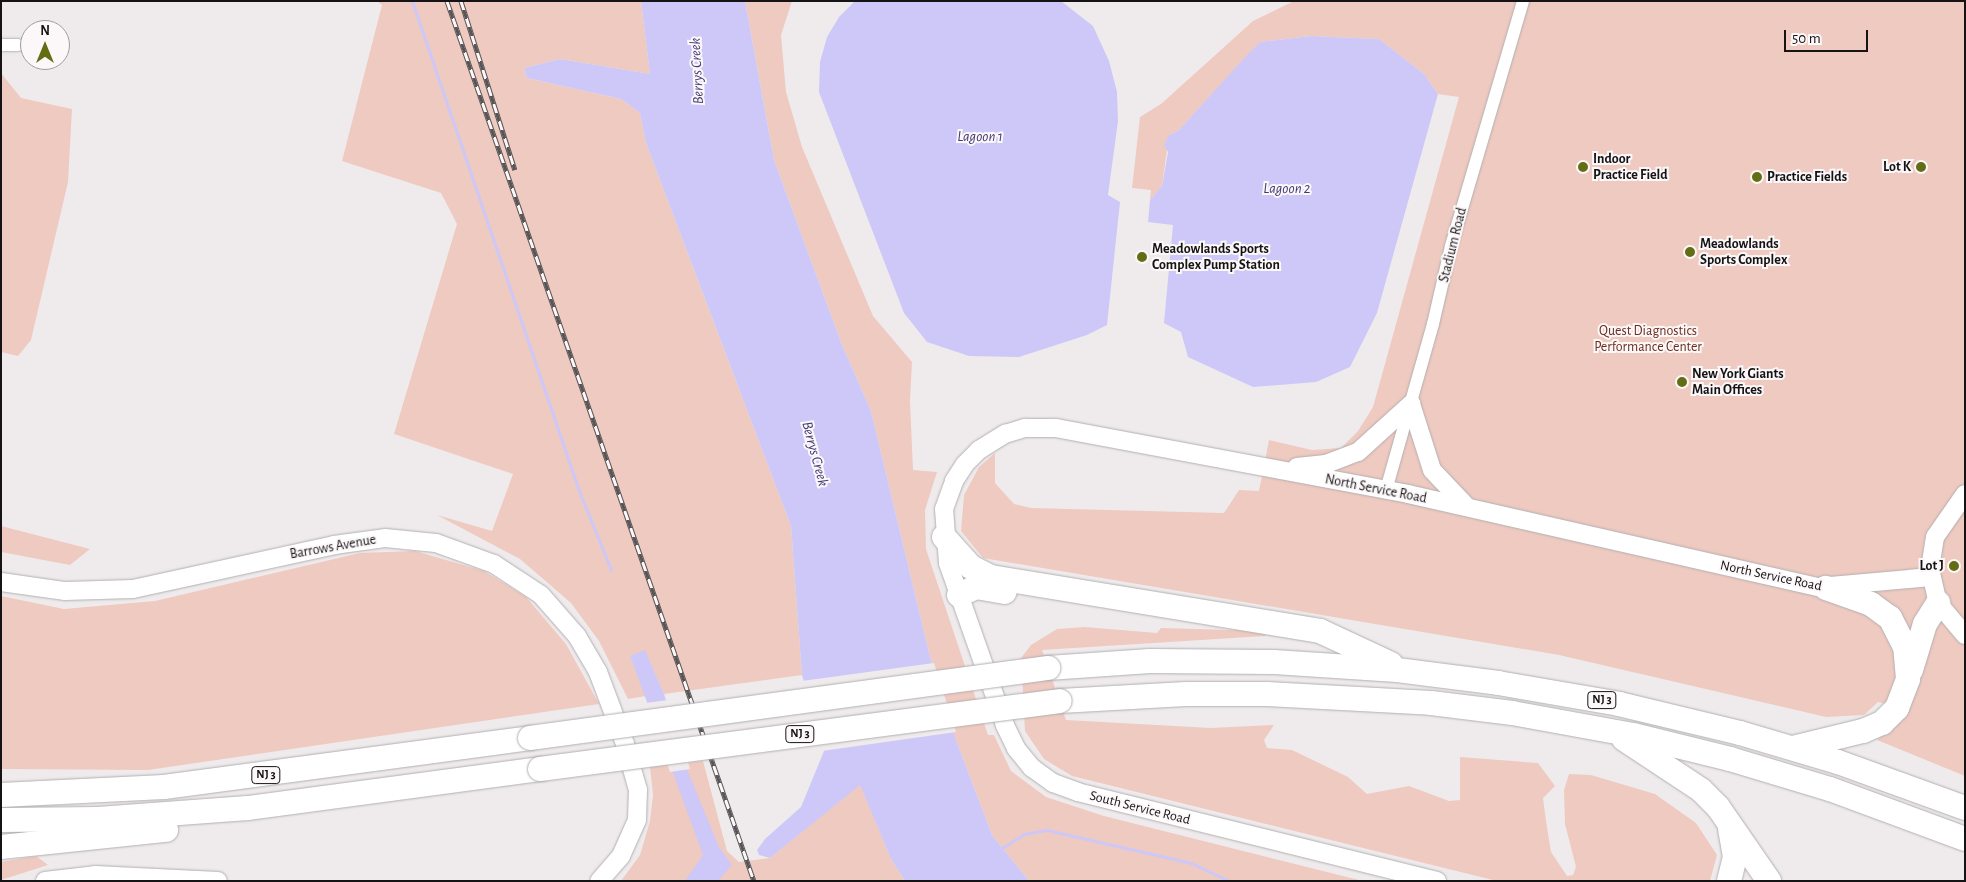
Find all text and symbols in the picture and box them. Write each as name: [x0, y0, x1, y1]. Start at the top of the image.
north arrow: [20, 20, 70, 70]
scale bar: [1786, 20, 1870, 52]
text: N: [40, 24, 50, 38]
text: 50 m: [1792, 31, 1821, 46]
water label: Berrys Creek: [686, 37, 708, 105]
water label: Lagoon 1: [957, 128, 1003, 146]
place label: Indoor Practice Field: [1593, 151, 1668, 184]
place label: Lot K: [1883, 159, 1911, 175]
marker: Indoor Practice Field: [1577, 161, 1589, 173]
marker: Lot K: [1915, 161, 1927, 173]
place label: Practice Fields: [1767, 169, 1847, 185]
marker: Practice Fields: [1751, 171, 1763, 183]
water label: Lagoon 2: [1263, 180, 1311, 198]
street label: Stadium Road: [1436, 206, 1470, 284]
place label: Meadowlands Sports Complex: [1700, 236, 1787, 268]
place label: Meadowlands Sports Complex Pump Station: [1152, 241, 1280, 274]
marker: Meadowlands Sports Complex: [1684, 246, 1696, 258]
marker: Meadowlands Sports Complex Pump Station: [1136, 251, 1148, 263]
park label: Quest Diagnostics Performance Center: [1594, 323, 1702, 356]
place label: New York Giants Main Offices: [1692, 366, 1784, 398]
marker: New York Giants Main Offices: [1676, 376, 1688, 388]
water label: Berrys Creek: [798, 420, 832, 488]
street label: North Service Road: [1324, 471, 1428, 507]
street label: Barrows Avenue: [289, 531, 377, 563]
street label: North Service Road: [1719, 557, 1823, 595]
place label: Lot J: [1920, 558, 1944, 574]
marker: Lot J: [1948, 560, 1960, 572]
road number: NJ 3: [1587, 690, 1617, 710]
road number: NJ 3: [785, 724, 815, 744]
road number: NJ 3: [251, 766, 281, 784]
street label: South Service Road: [1088, 787, 1192, 829]

